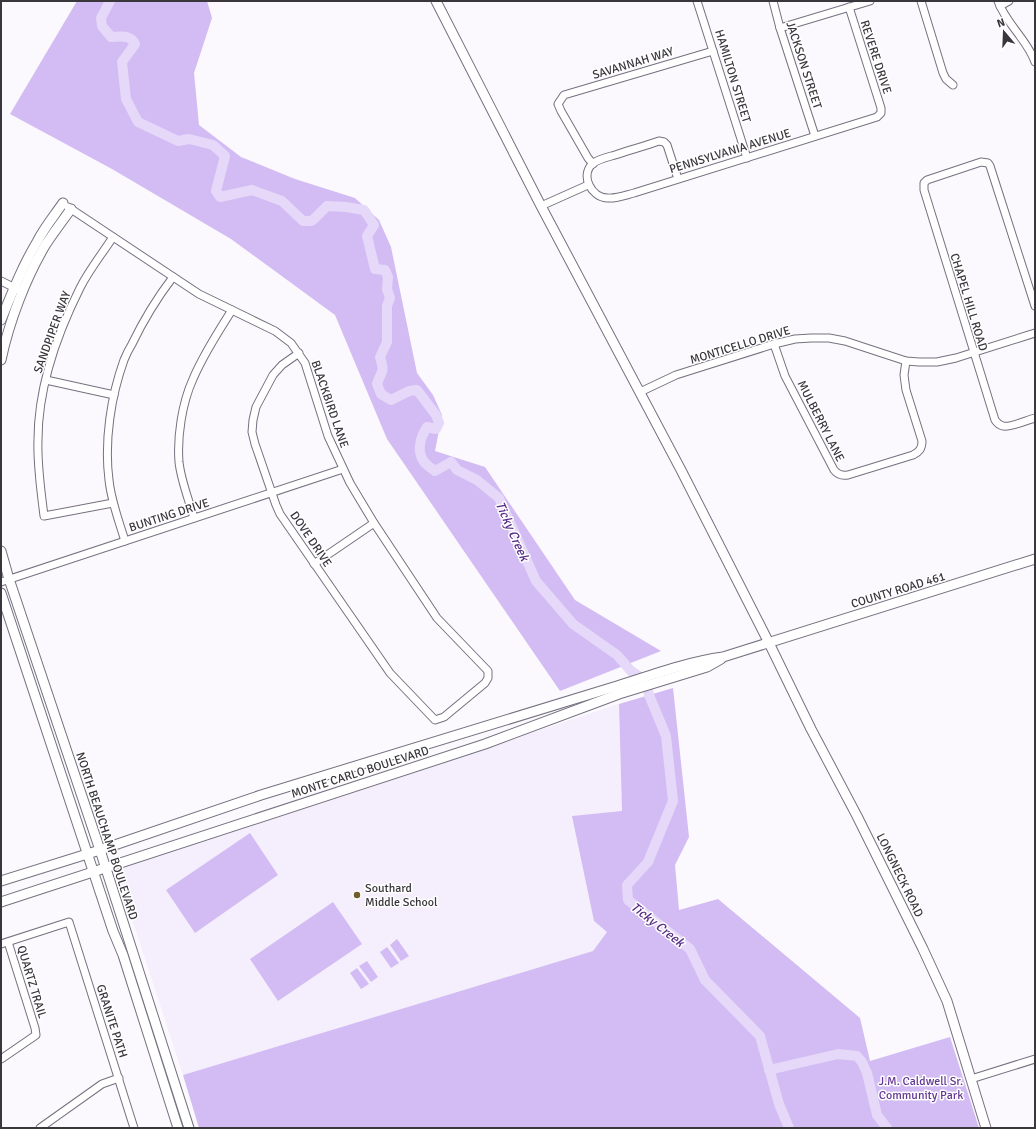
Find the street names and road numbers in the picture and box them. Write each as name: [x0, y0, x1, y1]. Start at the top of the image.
street label: REVERE DRIVE: [857, 18, 895, 96]
street label: JACKSON STREET: [782, 20, 825, 111]
street label: HAMILTON STREET: [711, 28, 754, 125]
street label: SAVANNAH WAY: [591, 44, 676, 83]
street label: PENNSYLVANIA AVENUE: [668, 126, 793, 177]
street label: CHAPEL HILL ROAD: [947, 251, 991, 353]
street label: SANDPIPER WAY: [31, 289, 74, 375]
street label: MONTICELLO DRIVE: [688, 323, 792, 368]
street label: BLACKBIRD LANE: [307, 358, 352, 450]
street label: MULBERRY LANE: [794, 378, 848, 465]
street label: BUNTING DRIVE: [127, 495, 211, 536]
street label: DOVE DRIVE: [286, 509, 335, 570]
street label: COUNTY ROAD 461: [849, 569, 947, 612]
street label: MONTE CARLO BOULEVARD: [289, 743, 431, 802]
street label: NORTH BEAUCHAMP BOULEVARD: [72, 750, 141, 922]
street label: LONGNECK ROAD: [873, 831, 926, 920]
street label: QUARTZ TRAIL: [13, 944, 50, 1020]
street label: GRANITE PATH: [93, 983, 130, 1060]

